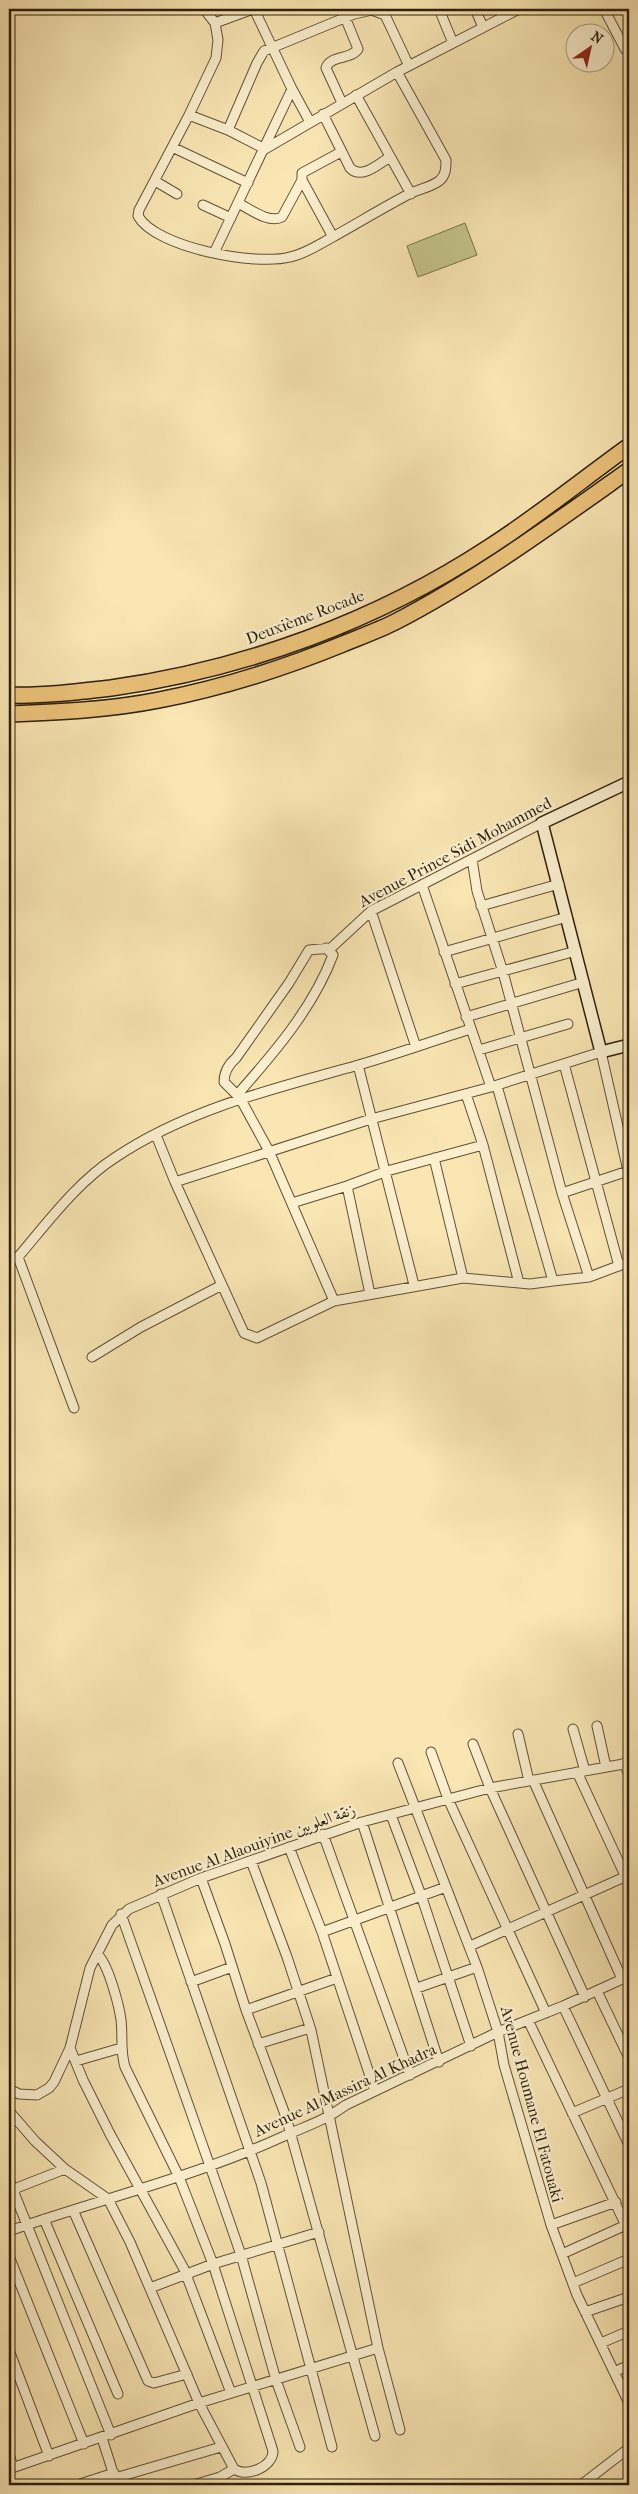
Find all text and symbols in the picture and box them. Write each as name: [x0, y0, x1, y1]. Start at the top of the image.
north arrow: [566, 22, 616, 72]
text: N: [588, 28, 606, 48]
street label: Deuxième Rocade: [243, 586, 367, 648]
street label: Avenue Prince Sidi Mohammed: [355, 793, 555, 911]
street label: Avenue Al Alaouiyine زنقة العلويين: [149, 1799, 358, 1892]
street label: Avenue Houmane El Fatouaki: [496, 2003, 567, 2204]
street label: Avenue Al Massira Al Khadra: [250, 2039, 440, 2141]

